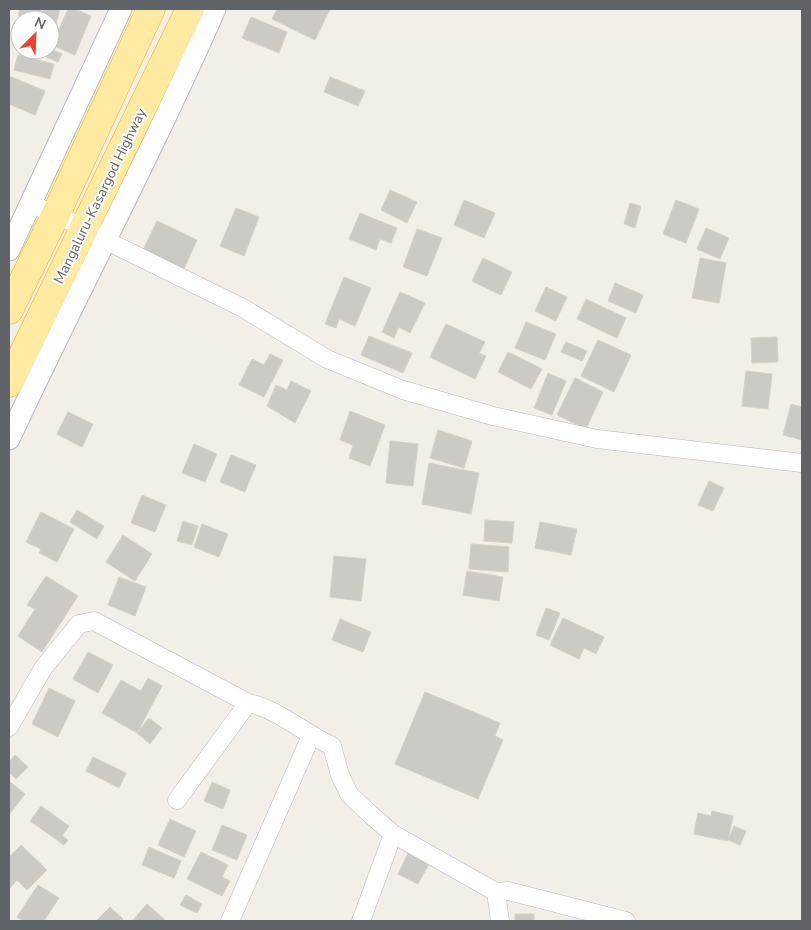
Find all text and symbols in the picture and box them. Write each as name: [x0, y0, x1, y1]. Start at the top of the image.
north arrow: [10, 10, 60, 60]
text: N: [31, 13, 49, 34]
street label: Mangaluru-Kasargod Highway: [49, 104, 151, 287]

